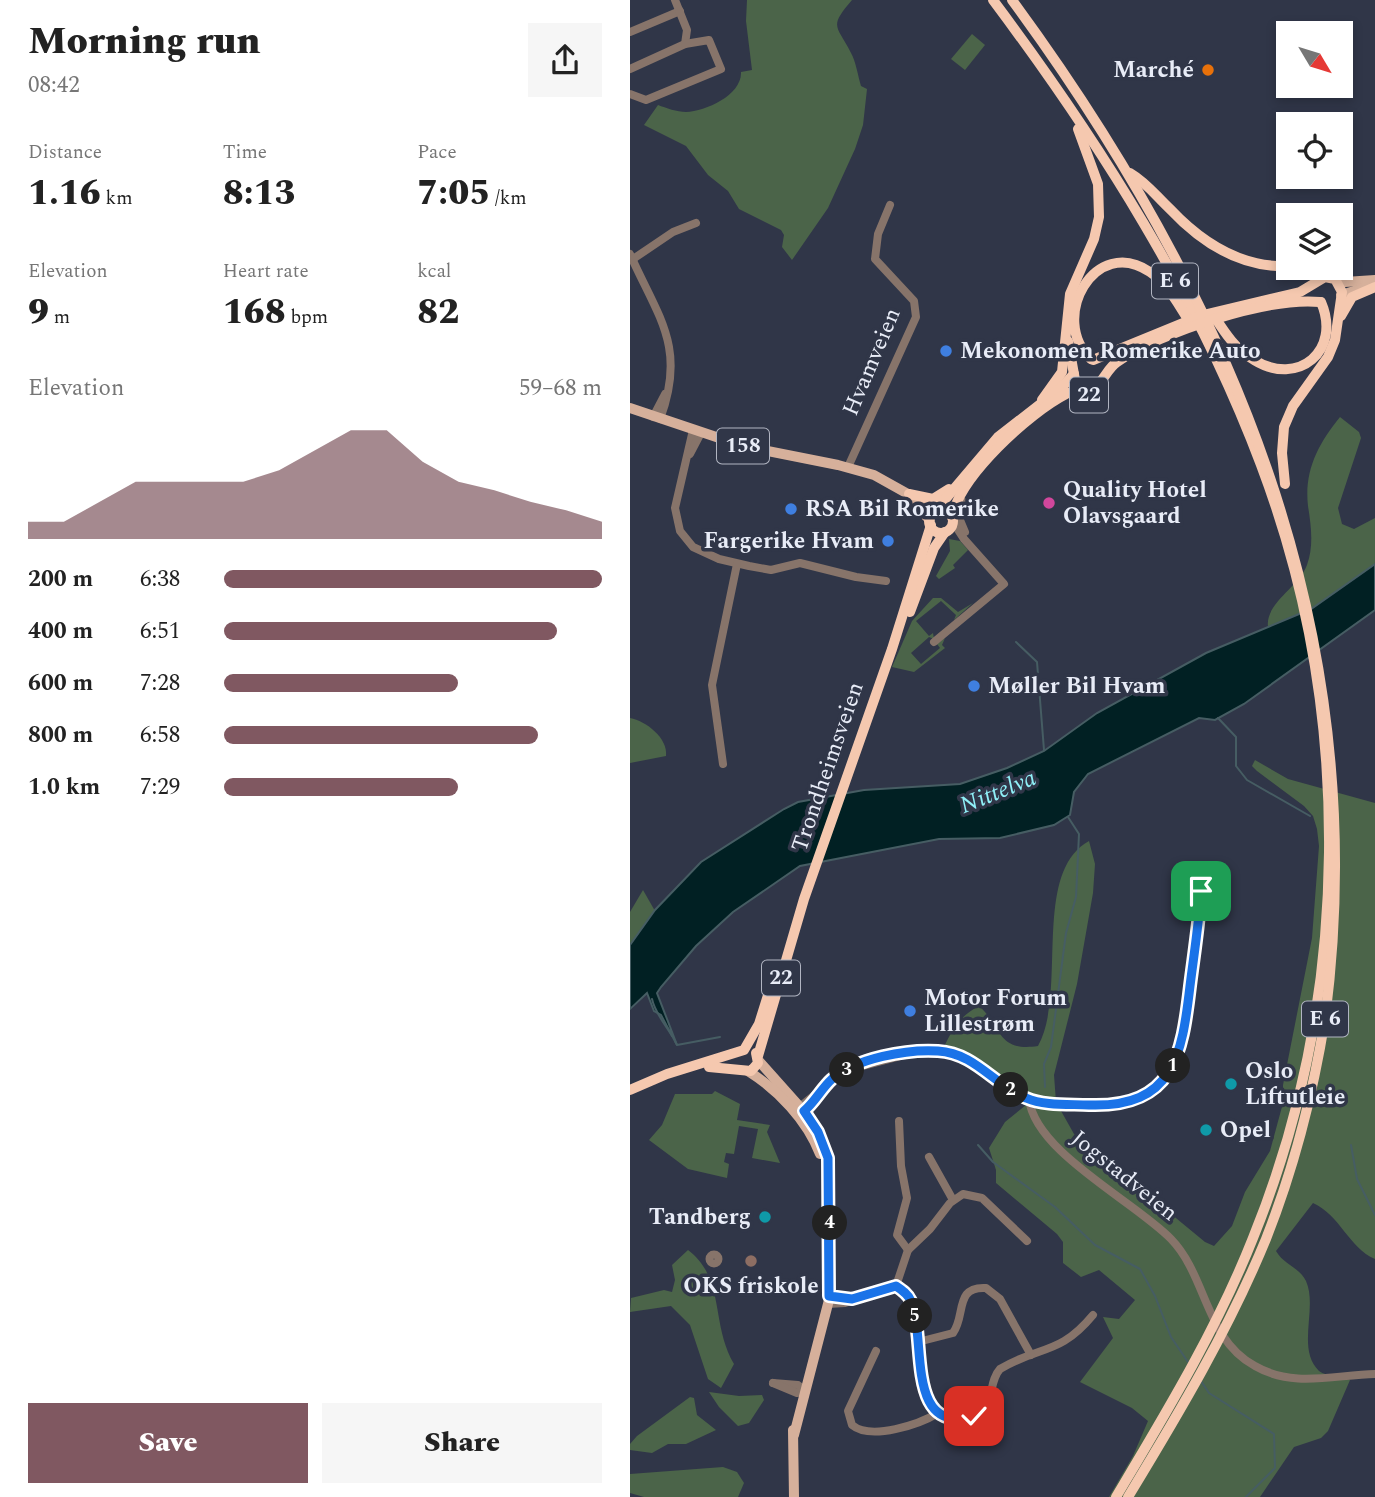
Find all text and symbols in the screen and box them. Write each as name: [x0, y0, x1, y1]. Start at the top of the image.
text: Morning run: [28, 13, 261, 71]
north arrow: [1276, 21, 1353, 98]
map controls: [1276, 21, 1353, 280]
button: share: [528, 23, 602, 97]
place label: Marché: [1113, 53, 1194, 88]
marker: Marché: [1200, 62, 1216, 78]
text: 08:42: [28, 68, 80, 103]
button: locate: [1276, 112, 1353, 189]
text: Distance: [28, 138, 102, 167]
text: Time: [223, 138, 267, 167]
text: Pace: [417, 138, 457, 167]
text: 1.16: [28, 167, 101, 220]
text: 8:13: [223, 167, 295, 220]
text: 7:05: [417, 167, 490, 220]
text: km: [101, 184, 133, 213]
text: /km: [490, 184, 527, 213]
button: layers: [1276, 203, 1353, 280]
text: Elevation: [28, 257, 108, 286]
text: Heart rate: [223, 257, 309, 286]
text: kcal: [417, 257, 451, 286]
road number: E 6: [1152, 264, 1198, 298]
text: 9: [28, 286, 49, 339]
text: 168: [223, 286, 286, 339]
text: 82: [417, 286, 459, 339]
text: m: [49, 303, 70, 332]
text: bpm: [286, 303, 328, 332]
street label: Hvamveien: [834, 303, 910, 421]
place label: Mekonomen Romerike Auto: [960, 334, 1261, 369]
marker: Mekonomen Romerike Auto: [938, 343, 954, 359]
text: Elevation: [28, 371, 124, 406]
text: 59–68 m: [519, 371, 602, 406]
road number: 22: [1070, 378, 1108, 412]
road number: 158: [717, 428, 769, 464]
place label: Quality Hotel Olavsgaard: [1063, 473, 1207, 534]
place label: RSA Bil Romerike: [805, 492, 999, 527]
marker: Quality Hotel Olavsgaard: [1041, 495, 1057, 511]
marker: RSA Bil Romerike: [783, 501, 799, 517]
place label: Fargerike Hvam: [703, 524, 874, 559]
marker: Fargerike Hvam: [880, 533, 896, 549]
text: 200 m: [28, 562, 93, 597]
text: 6:38: [140, 562, 180, 597]
text: 400 m: [28, 614, 93, 649]
text: 6:51: [140, 614, 180, 649]
text: 600 m: [28, 666, 93, 701]
text: 7:28: [140, 666, 180, 701]
place label: Møller Bil Hvam: [988, 669, 1166, 704]
street label: Trondheimsveien: [782, 677, 874, 857]
marker: Møller Bil Hvam: [966, 678, 982, 694]
text: 800 m: [28, 718, 93, 753]
text: 6:58: [140, 718, 180, 753]
water label: Nittelva: [954, 760, 1042, 824]
text: 1.0 km: [28, 770, 100, 805]
text: 7:29: [140, 770, 180, 805]
pin: [1171, 861, 1231, 921]
icon: arrive: [1182, 872, 1220, 910]
road number: 22: [762, 960, 800, 996]
place label: Motor Forum Lillestrøm: [924, 981, 1067, 1042]
road number: E 6: [1302, 1002, 1348, 1036]
marker: Motor Forum Lillestrøm: [902, 1003, 918, 1019]
pin: 1: [1156, 1048, 1190, 1084]
text: 1: [1167, 1051, 1178, 1080]
pin: 3: [830, 1052, 864, 1088]
place label: Oslo Liftutleie: [1245, 1054, 1345, 1115]
text: 3: [841, 1055, 852, 1084]
pin: 2: [994, 1072, 1028, 1108]
text: 2: [1005, 1075, 1016, 1104]
marker: Oslo Liftutleie: [1223, 1076, 1239, 1092]
place label: Opel: [1220, 1113, 1271, 1148]
street label: Jogstadveien: [1063, 1122, 1185, 1230]
marker: Opel: [1198, 1122, 1214, 1138]
place label: Tandberg: [649, 1200, 751, 1235]
pin: 4: [812, 1206, 848, 1240]
text: 4: [824, 1208, 835, 1237]
marker: Tandberg: [757, 1209, 773, 1225]
marker: OKS friskole: [743, 1253, 759, 1269]
place label: OKS friskole: [683, 1269, 819, 1304]
pin: 5: [898, 1298, 932, 1334]
text: 5: [909, 1301, 920, 1330]
pin: [944, 1386, 1004, 1446]
icon: check: [955, 1397, 993, 1435]
button: Save: [28, 1403, 308, 1483]
button: Share: [322, 1403, 602, 1483]

